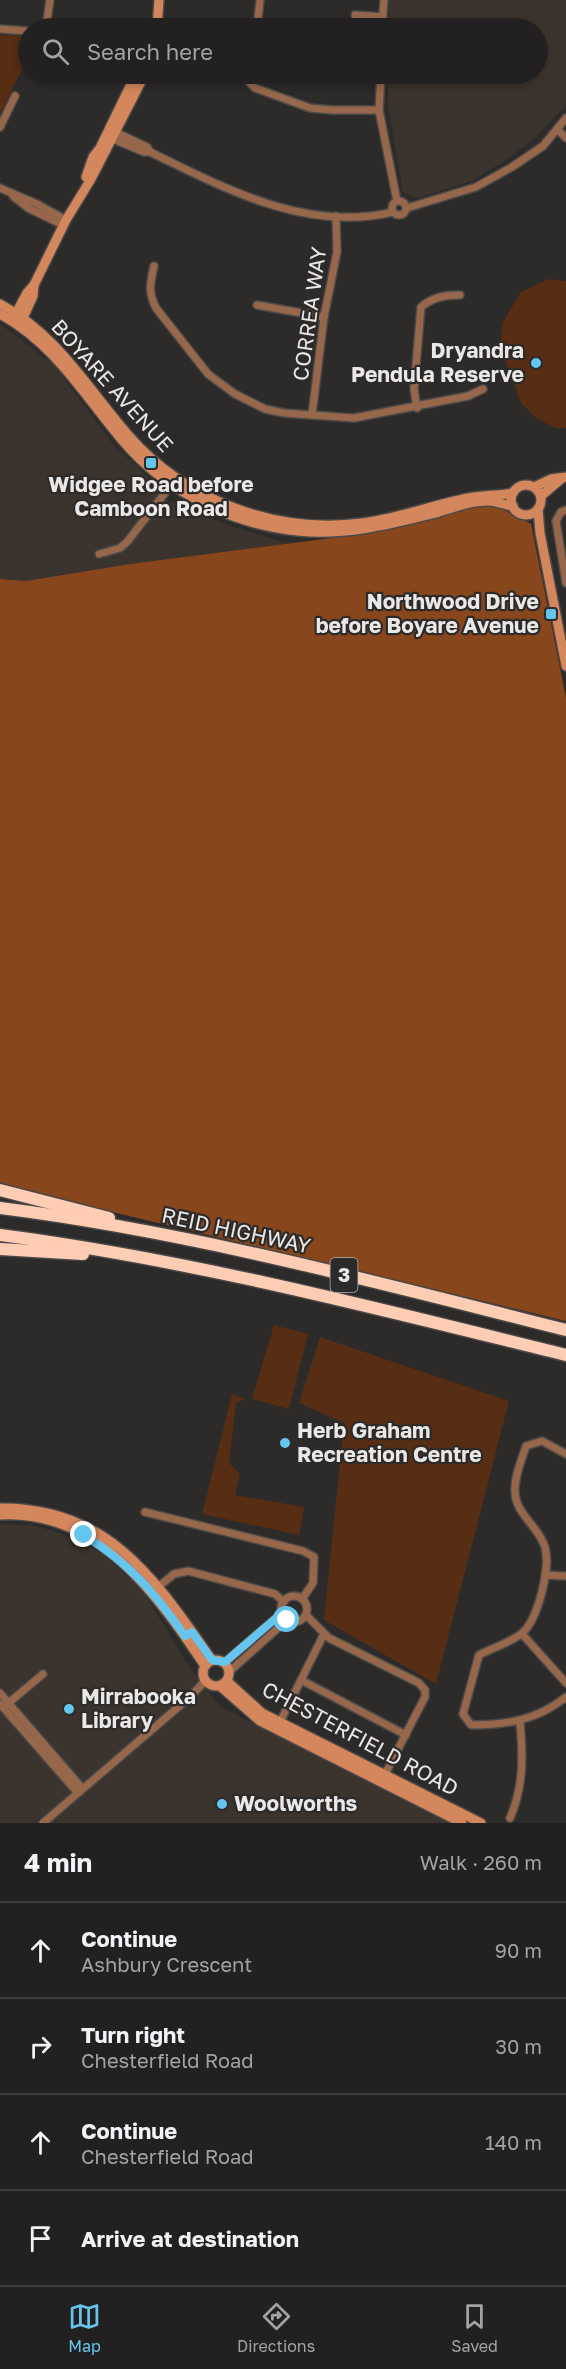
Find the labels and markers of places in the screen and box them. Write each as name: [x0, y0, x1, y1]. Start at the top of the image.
place label: Dryandra Pendula Reserve: [351, 337, 524, 387]
marker: Dryandra Pendula Reserve: [529, 356, 543, 370]
marker: Widgee Road before Camboon Road: [144, 456, 158, 470]
place label: Widgee Road before Camboon Road: [48, 471, 254, 521]
place label: Northwood Drive before Boyare Avenue: [316, 588, 539, 638]
marker: Northwood Drive before Boyare Avenue: [544, 607, 558, 621]
place label: Herb Graham Recreation Centre: [297, 1417, 482, 1467]
marker: Herb Graham Recreation Centre: [278, 1436, 292, 1450]
place label: Mirrabooka Library: [81, 1683, 196, 1733]
marker: Mirrabooka Library: [62, 1702, 76, 1716]
place label: Woolworths: [234, 1790, 358, 1816]
marker: Woolworths: [215, 1797, 229, 1811]

